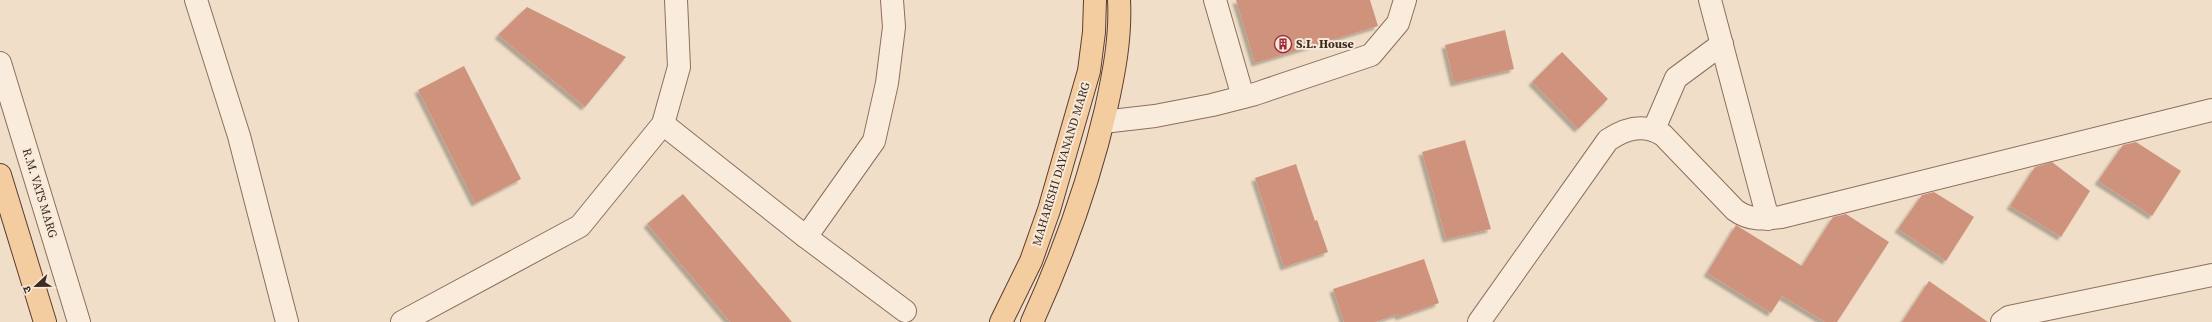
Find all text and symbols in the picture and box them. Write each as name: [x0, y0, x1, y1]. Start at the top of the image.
building icon: S.L. House: [1273, 34, 1293, 54]
place label: S.L. House: [1296, 36, 1354, 52]
street label: MAHARISHI DAYANAND MARG: [1028, 80, 1094, 248]
street label: R.M. VATS MARG: [19, 146, 61, 240]
north arrow: [16, 266, 56, 306]
text: उ: [19, 283, 35, 295]

